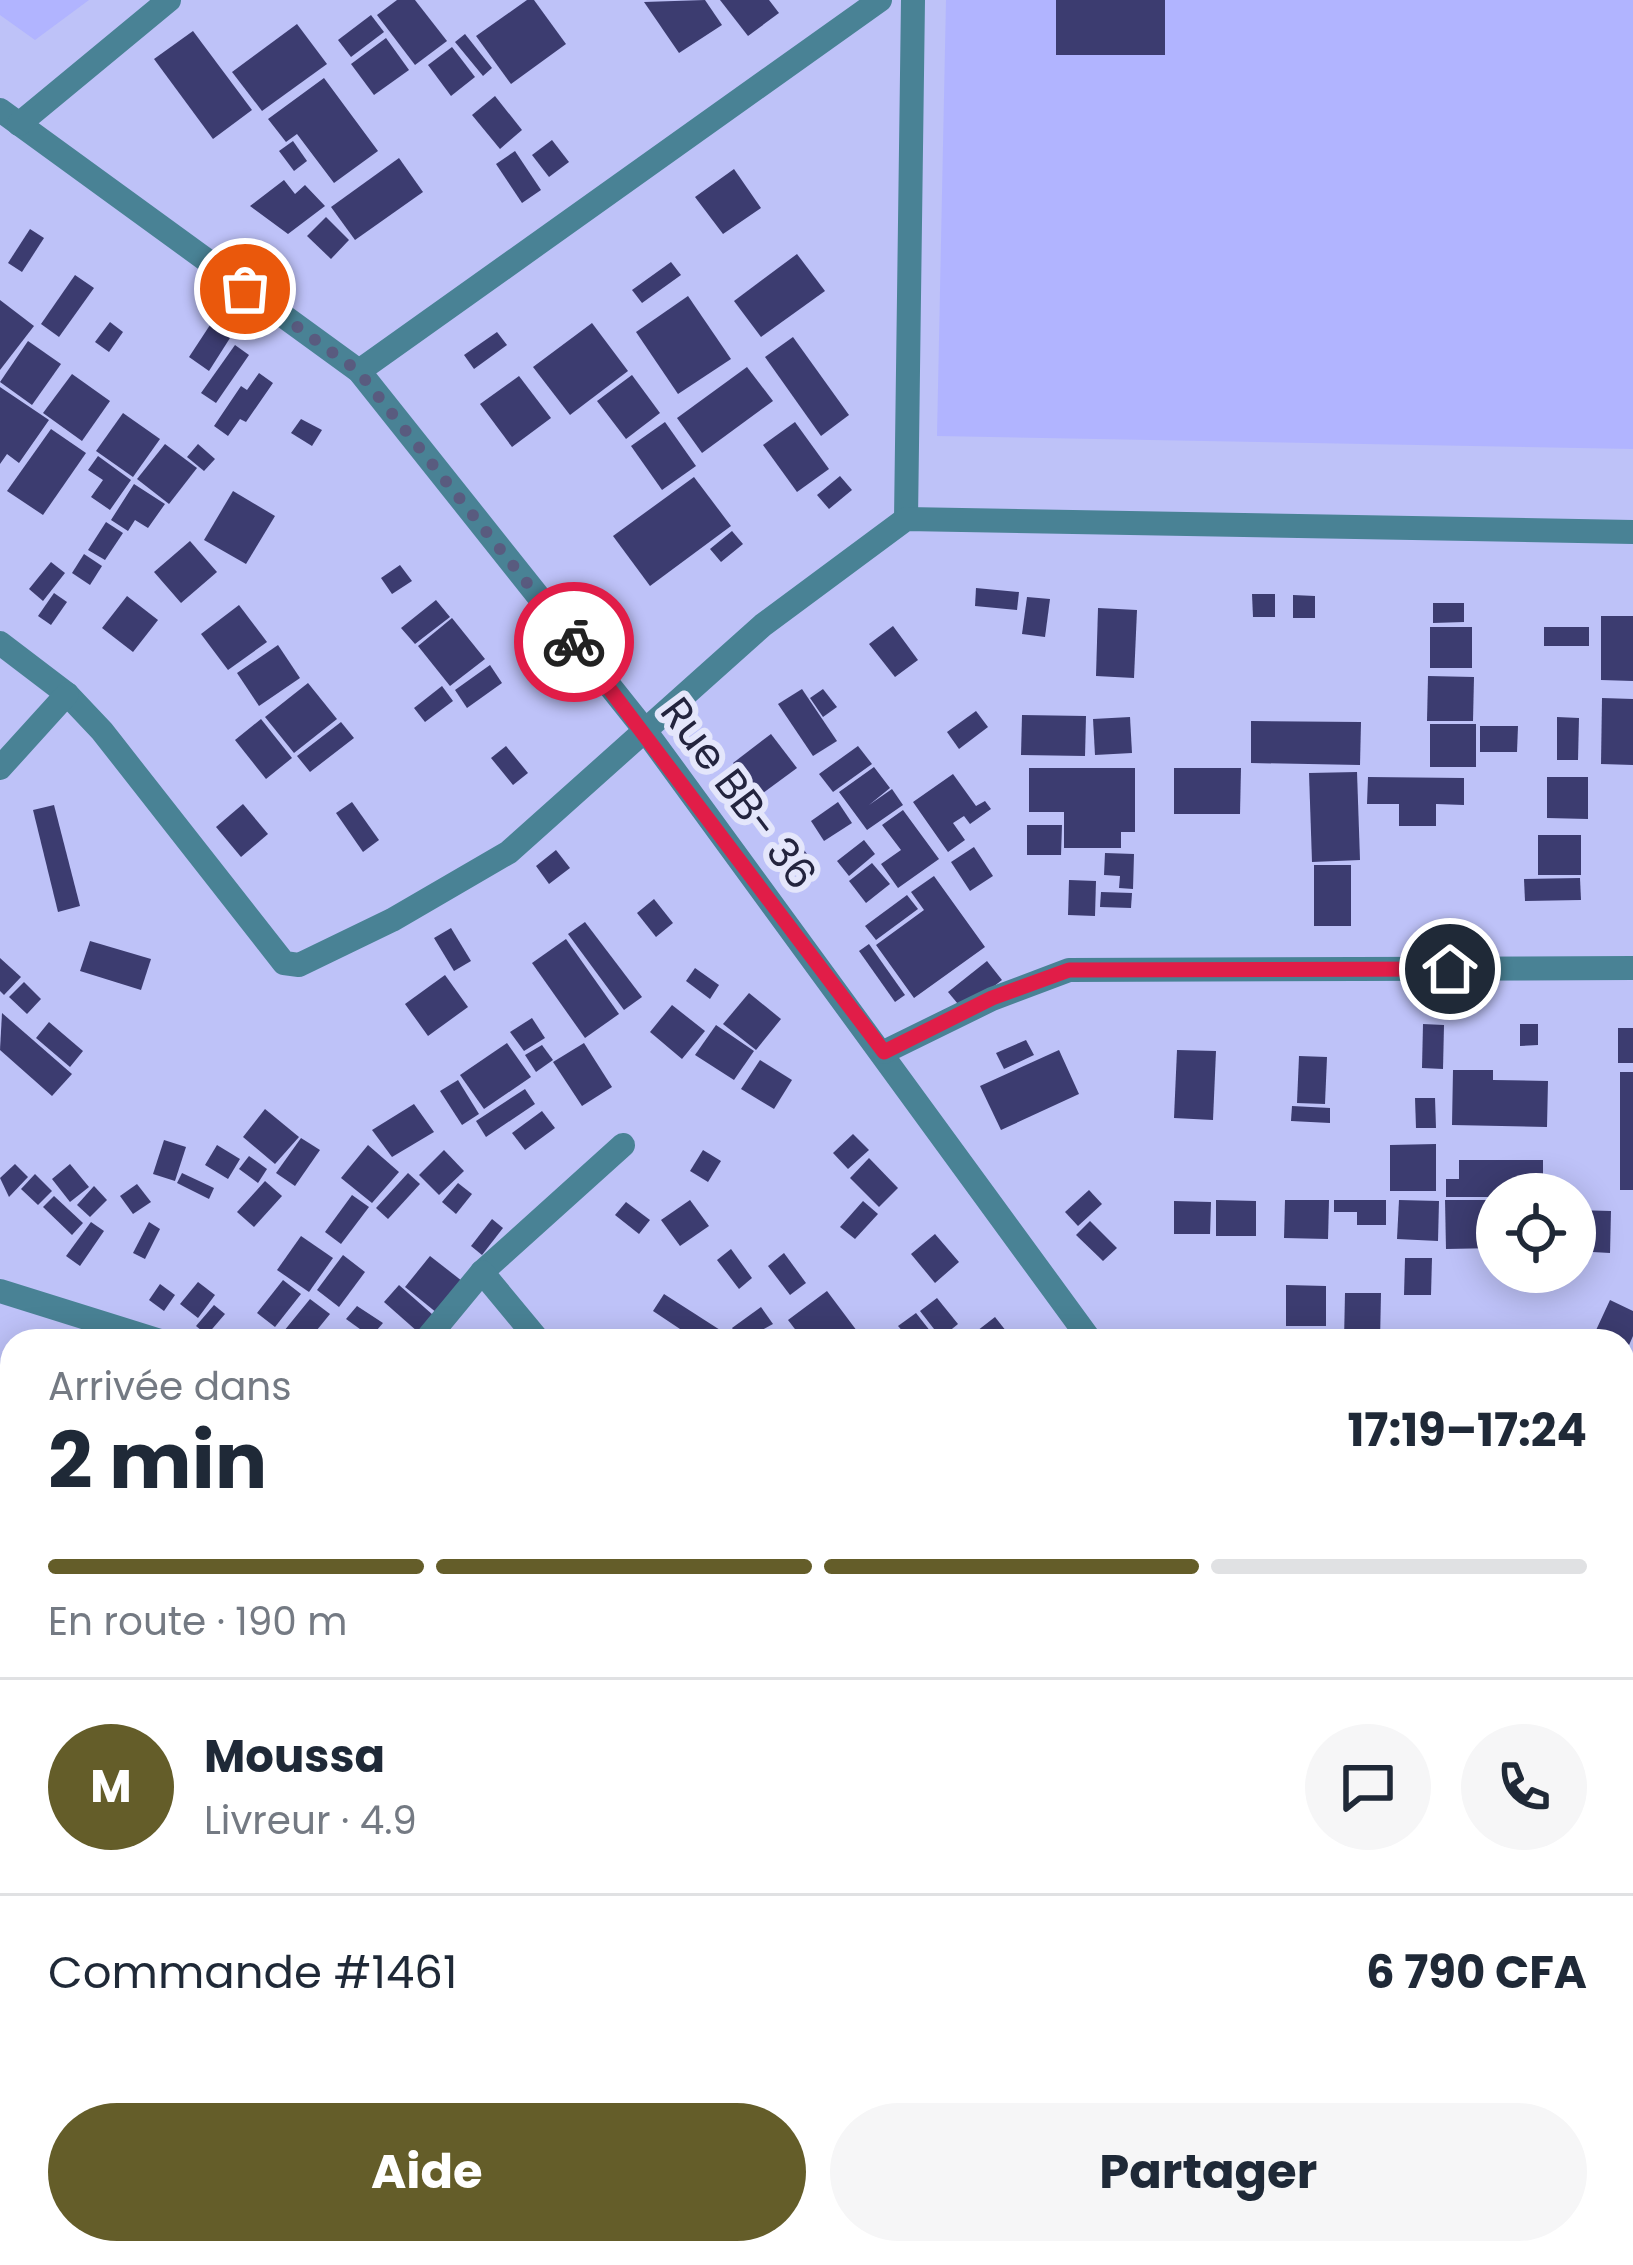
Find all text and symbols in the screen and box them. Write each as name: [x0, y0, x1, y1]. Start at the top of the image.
pin: [194, 238, 296, 340]
icon: bag: [212, 256, 278, 322]
courier: [514, 582, 634, 702]
icon: bike: [541, 609, 607, 675]
street label: Rue BB- 36: [647, 685, 830, 902]
pin: [1399, 918, 1501, 1020]
icon: home: [1417, 936, 1483, 1002]
map controls: [1476, 1173, 1596, 1293]
button: locate: [1476, 1173, 1596, 1293]
text: Arrivée dans: [48, 1359, 292, 1414]
text: 17:19–17:24: [1347, 1399, 1587, 1462]
text: 2 min: [48, 1406, 267, 1515]
text: En route · 190 m: [48, 1594, 347, 1649]
button: chat: [1305, 1724, 1431, 1850]
button: phone: [1461, 1724, 1587, 1850]
text: Moussa: [204, 1725, 385, 1788]
text: M: [90, 1755, 132, 1818]
text: Livreur · 4.9: [204, 1793, 417, 1848]
text: Commande #1461: [48, 1941, 457, 2004]
text: 6 790 CFA: [1366, 1941, 1587, 2004]
button: Aide: [48, 2103, 806, 2241]
button: Partager: [830, 2103, 1587, 2241]

